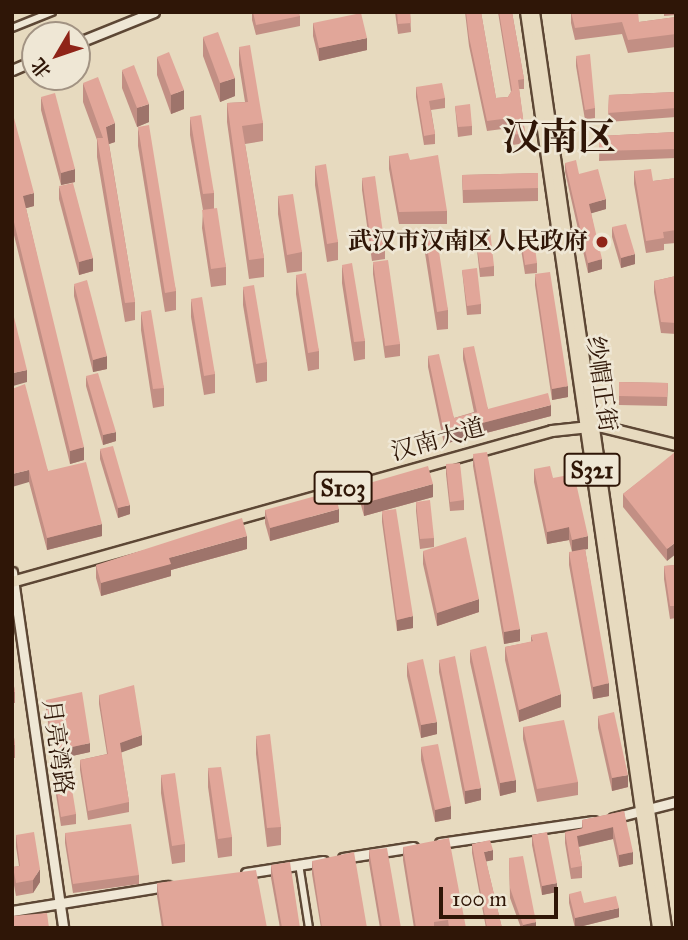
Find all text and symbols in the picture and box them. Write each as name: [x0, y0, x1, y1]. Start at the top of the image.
north arrow: [21, 21, 91, 91]
text: 北: [26, 54, 56, 83]
district label: 汉南区: [502, 115, 616, 161]
place label: 武汉市汉南区人民政府: [348, 228, 588, 256]
marker: 武汉市汉南区人民政府: [594, 234, 610, 250]
street label: 纱帽正街: [580, 334, 622, 434]
street label: 汉南大道: [388, 413, 488, 467]
road number: S321: [562, 450, 622, 490]
road number: S103: [313, 468, 373, 508]
street label: 月亮湾路: [36, 697, 78, 797]
scale bar: [443, 874, 562, 918]
text: 100 m: [452, 886, 507, 912]

